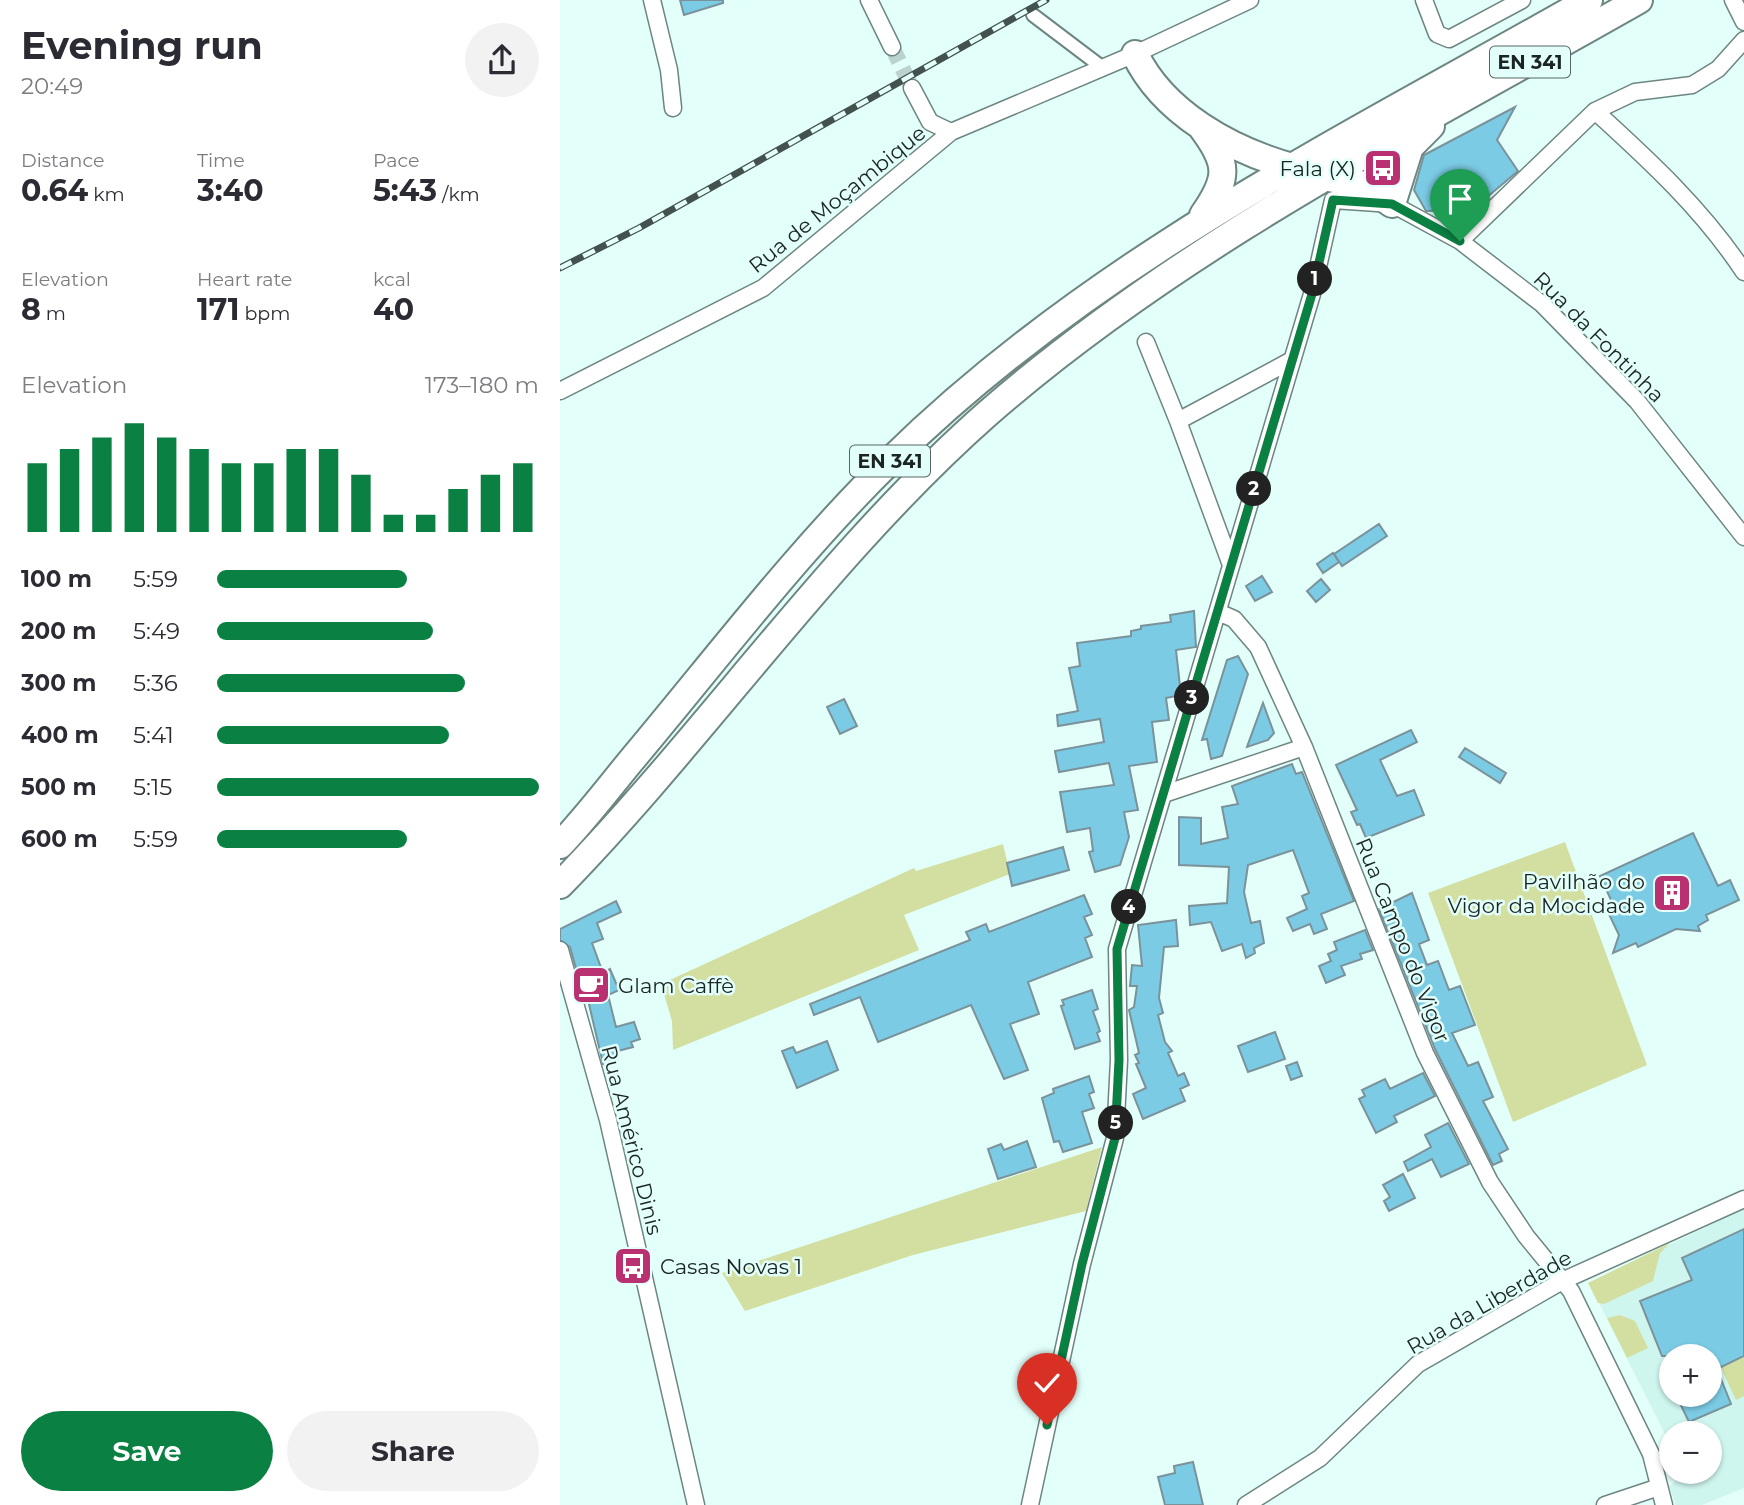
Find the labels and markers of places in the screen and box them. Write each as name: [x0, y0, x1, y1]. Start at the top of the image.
bus stop icon: Fala (X): [1362, 147, 1404, 189]
place label: Fala (X): [1280, 156, 1356, 181]
pin: [1430, 169, 1490, 241]
pin: 1: [1298, 262, 1332, 296]
pin: 2: [1236, 472, 1272, 506]
pin: 3: [1174, 680, 1210, 716]
place label: Pavilhão do Vigor da Mocidade: [1447, 869, 1645, 918]
building icon: Pavilhão do Vigor da Mocidade: [1651, 872, 1693, 914]
pin: 4: [1112, 890, 1146, 925]
cafe icon: Glam Caffè: [570, 964, 612, 1006]
place label: Glam Caffè: [618, 973, 734, 998]
pin: 5: [1098, 1106, 1134, 1140]
bus stop icon: Casas Novas 1: [612, 1245, 654, 1287]
place label: Casas Novas 1: [660, 1254, 802, 1279]
pin: [1017, 1353, 1077, 1425]

